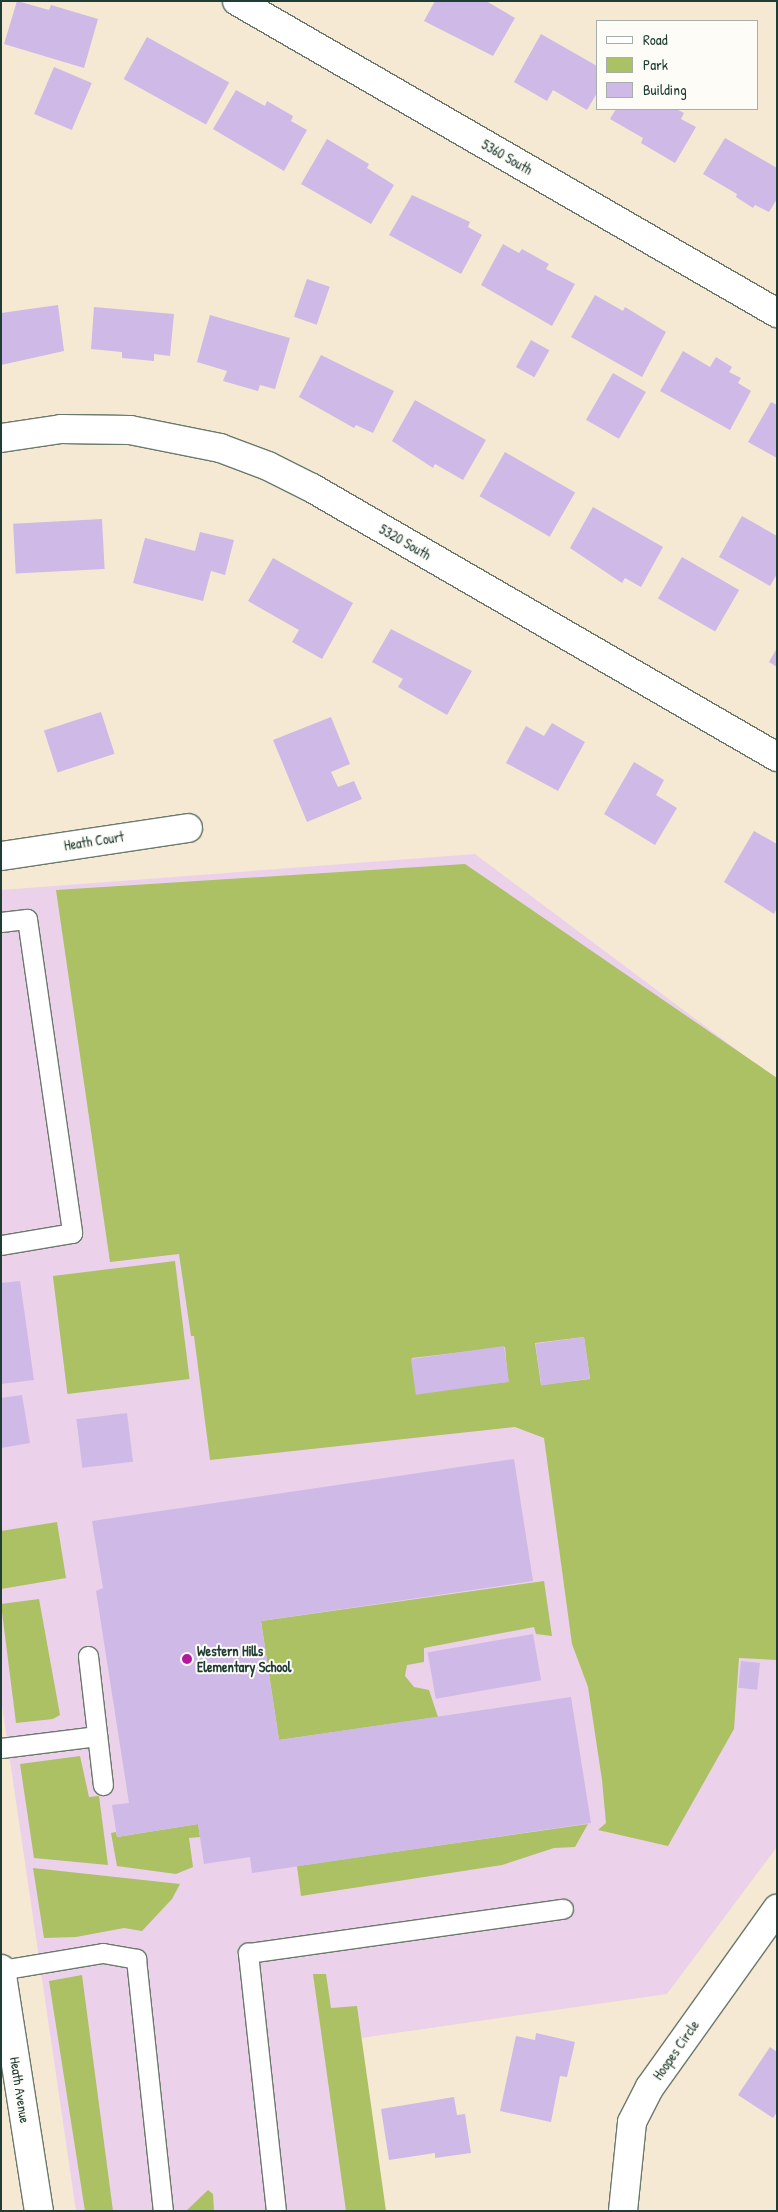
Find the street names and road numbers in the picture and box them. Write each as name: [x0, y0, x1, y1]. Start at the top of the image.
street label: 5360 South: [479, 136, 535, 178]
street label: 5320 South: [376, 521, 434, 563]
street label: Heath Court: [63, 828, 125, 854]
street label: Hoopes Circle: [649, 2017, 703, 2083]
street label: Heath Avenue: [6, 2056, 34, 2124]

